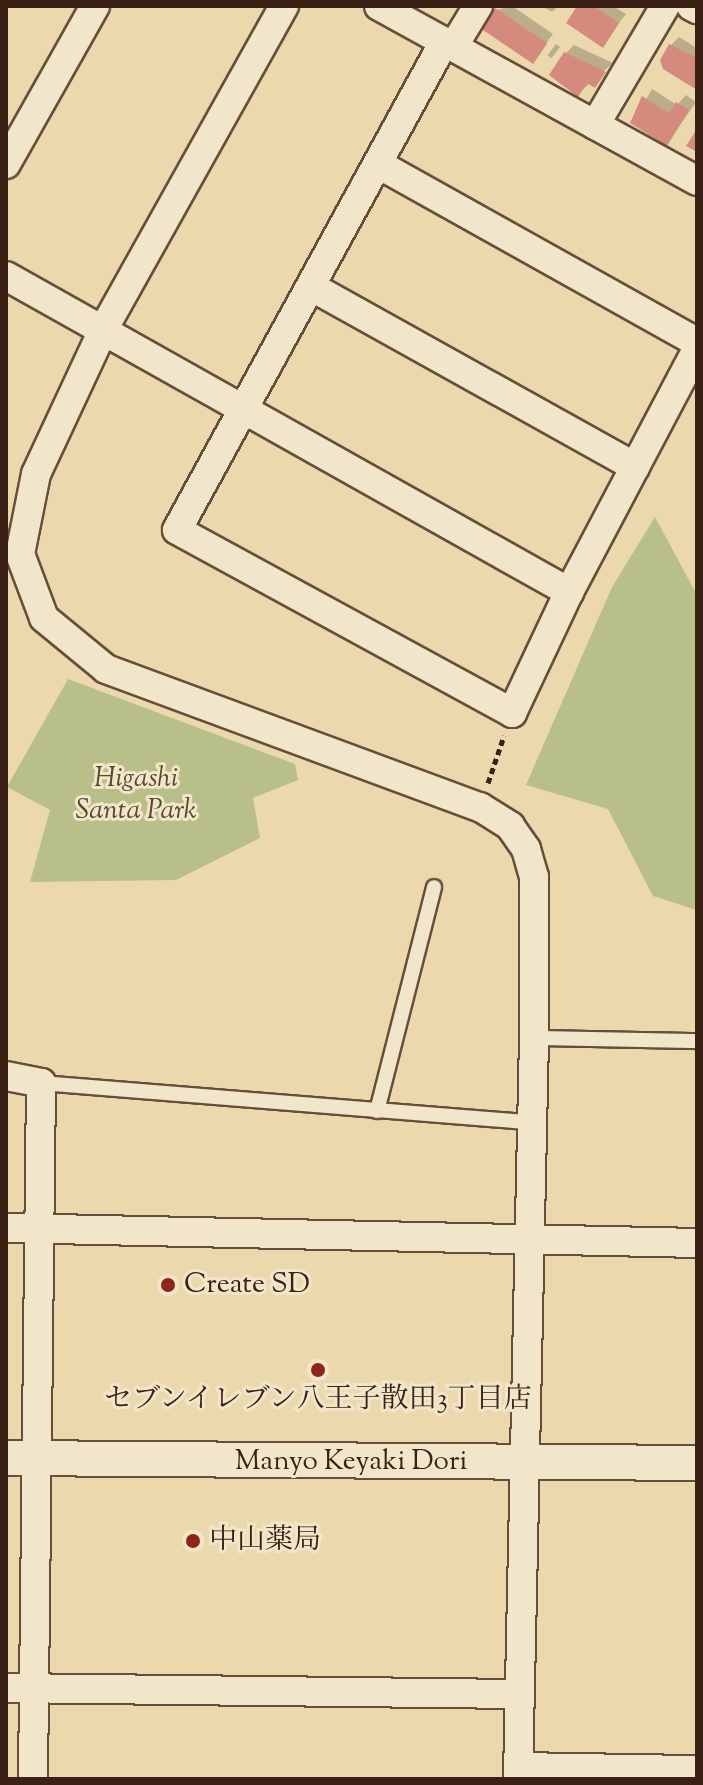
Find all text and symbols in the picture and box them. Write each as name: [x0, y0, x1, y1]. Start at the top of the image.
park label: Higashi Santa Park: [76, 762, 196, 828]
place label: Create SD: [184, 1268, 310, 1302]
marker: Create SD: [159, 1276, 177, 1294]
marker: セブンイレブン八王子散田3丁目店: [309, 1361, 327, 1379]
place label: セブンイレブン八王子散田3丁目店: [102, 1383, 534, 1417]
street label: Manyo Keyaki Dori: [235, 1445, 467, 1479]
place label: 中山薬局: [209, 1524, 321, 1558]
marker: 中山薬局: [184, 1532, 202, 1550]

